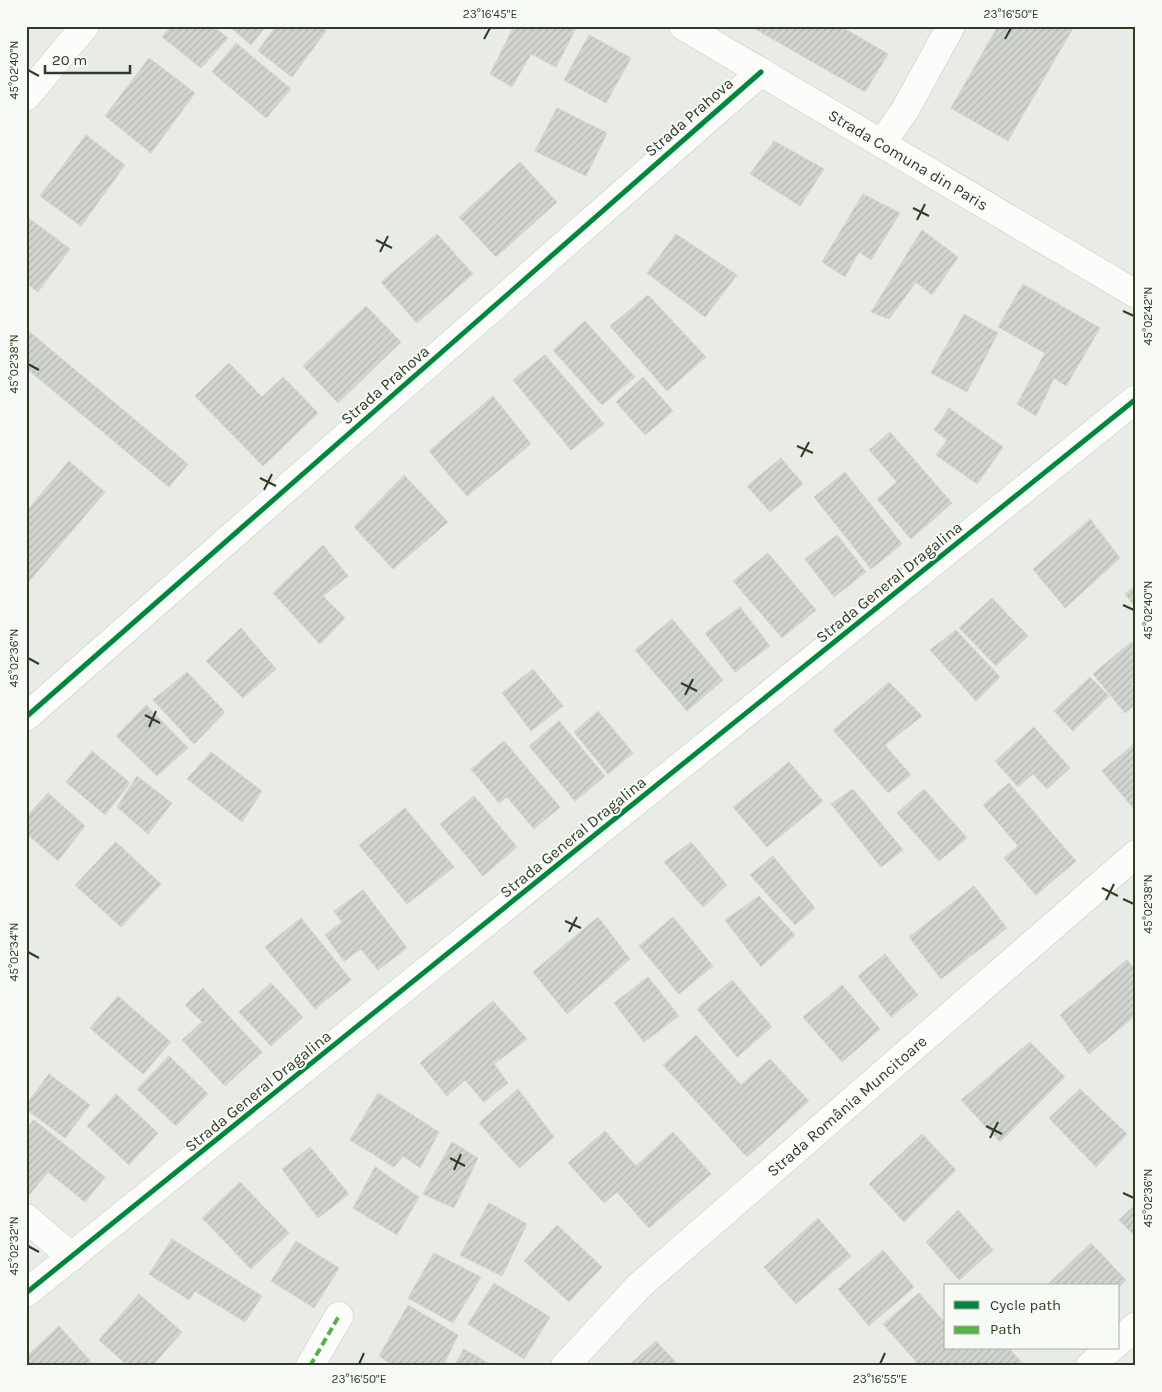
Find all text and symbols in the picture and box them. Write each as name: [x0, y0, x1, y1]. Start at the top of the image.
text: 23°16'45"E: [463, 7, 517, 21]
text: 23°16'50"E: [984, 7, 1038, 21]
text: 45°02'40"N: [7, 41, 21, 99]
scale bar: [45, 42, 130, 74]
text: 20 m: [52, 51, 87, 69]
street label: Strada Prahova: [641, 73, 737, 161]
street label: Strada Comuna din Paris: [825, 105, 992, 214]
text: 45°02'42"N: [1141, 287, 1155, 345]
text: 45°02'38"N: [7, 334, 21, 394]
street label: Strada Prahova: [337, 341, 433, 429]
street label: Strada General Dragalina: [812, 517, 966, 647]
text: 45°02'40"N: [1141, 581, 1155, 639]
text: 45°02'36"N: [7, 628, 21, 688]
street label: Strada General Dragalina: [496, 772, 650, 902]
text: 45°02'38"N: [1141, 874, 1155, 934]
text: 45°02'34"N: [7, 923, 21, 981]
street label: Strada General Dragalina: [181, 1026, 335, 1156]
street label: Strada România Muncitoare: [763, 1031, 930, 1180]
text: 45°02'36"N: [1141, 1168, 1155, 1228]
text: 45°02'32"N: [7, 1216, 21, 1276]
legend: [944, 1284, 1120, 1350]
text: Cycle path: [990, 1296, 1061, 1314]
text: Path: [990, 1320, 1021, 1338]
text: 23°16'50"E: [332, 1372, 386, 1386]
text: 23°16'55"E: [853, 1372, 907, 1386]

